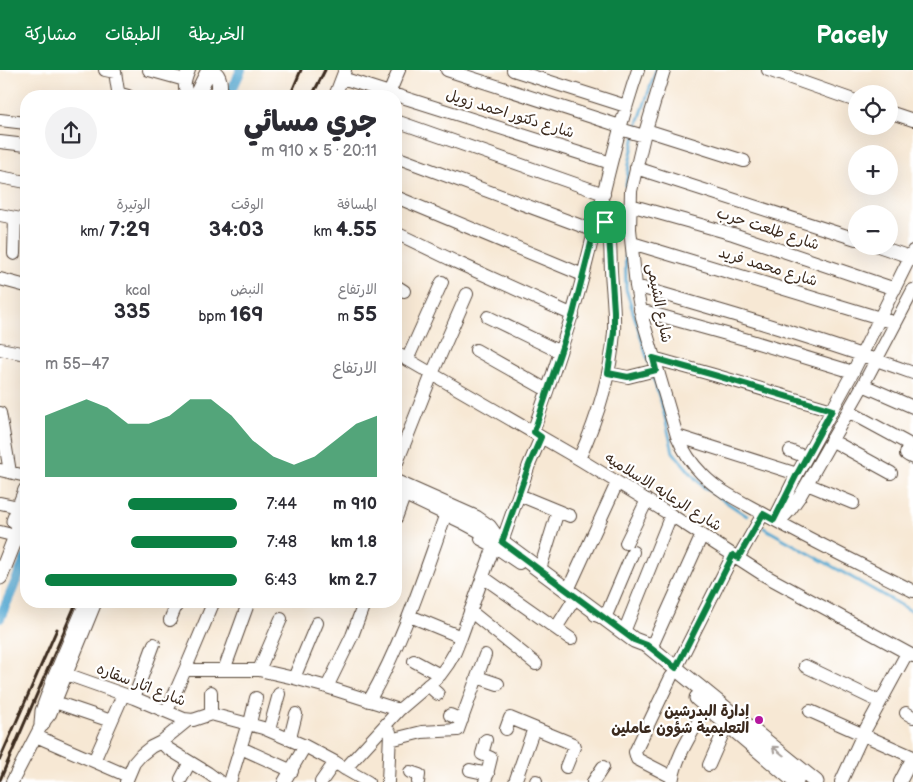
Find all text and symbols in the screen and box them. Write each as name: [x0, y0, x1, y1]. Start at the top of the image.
text: Pacely: [816, 21, 888, 50]
text: مشاركة: [25, 24, 77, 45]
text: الطبقات: [105, 24, 161, 45]
text: الخريطة: [189, 24, 245, 45]
street label: شارع دكتور احمد زويل: [444, 85, 576, 143]
map controls: [848, 85, 898, 255]
button: locate: [848, 85, 898, 135]
text: جري مسائي: [244, 106, 377, 139]
button: share: [45, 107, 97, 159]
text: 20:11 · 5 × 910 m: [261, 142, 377, 161]
button: +: [848, 145, 898, 195]
text: الوتيرة: [117, 196, 150, 213]
text: الوقت: [231, 196, 264, 213]
text: المسافة: [337, 196, 377, 213]
pin: [584, 201, 626, 243]
street label: شارع طلعت حرب: [714, 203, 822, 255]
button: −: [848, 205, 898, 255]
icon: arrive: [591, 208, 619, 236]
text: 7:29: [109, 217, 150, 242]
text: 34:03: [209, 217, 264, 242]
text: 4.55: [336, 217, 377, 242]
text: /km: [80, 223, 109, 240]
text: km: [314, 223, 336, 240]
street label: شارع محمد فريد: [716, 243, 820, 291]
street label: شارع الشيمى: [642, 262, 676, 344]
text: النبض: [230, 281, 264, 298]
text: الارتفاع: [338, 281, 377, 298]
text: kcal: [125, 282, 150, 299]
text: 335: [114, 299, 150, 324]
text: 169: [230, 302, 264, 327]
text: 55: [353, 302, 377, 327]
text: bpm: [198, 308, 230, 325]
text: m: [337, 308, 353, 325]
text: 47–55 m: [45, 355, 109, 374]
text: الارتفاع: [332, 359, 377, 378]
street label: شارع الرعايه الاسلاميه: [601, 448, 725, 536]
text: 7:44: [266, 495, 297, 514]
text: 910 m: [333, 495, 377, 514]
text: 7:48: [267, 533, 297, 552]
text: 1.8 km: [331, 533, 377, 552]
text: 6:43: [264, 571, 297, 590]
text: 2.7 km: [329, 571, 377, 590]
street label: شارع اثار سقاره: [94, 659, 188, 711]
place label: إدارة البدرشين التعليمية شؤون عاملين: [611, 702, 749, 738]
marker: إدارة البدرشين التعليمية شؤون عاملين: [753, 714, 765, 726]
one-way arrow: [772, 746, 785, 757]

